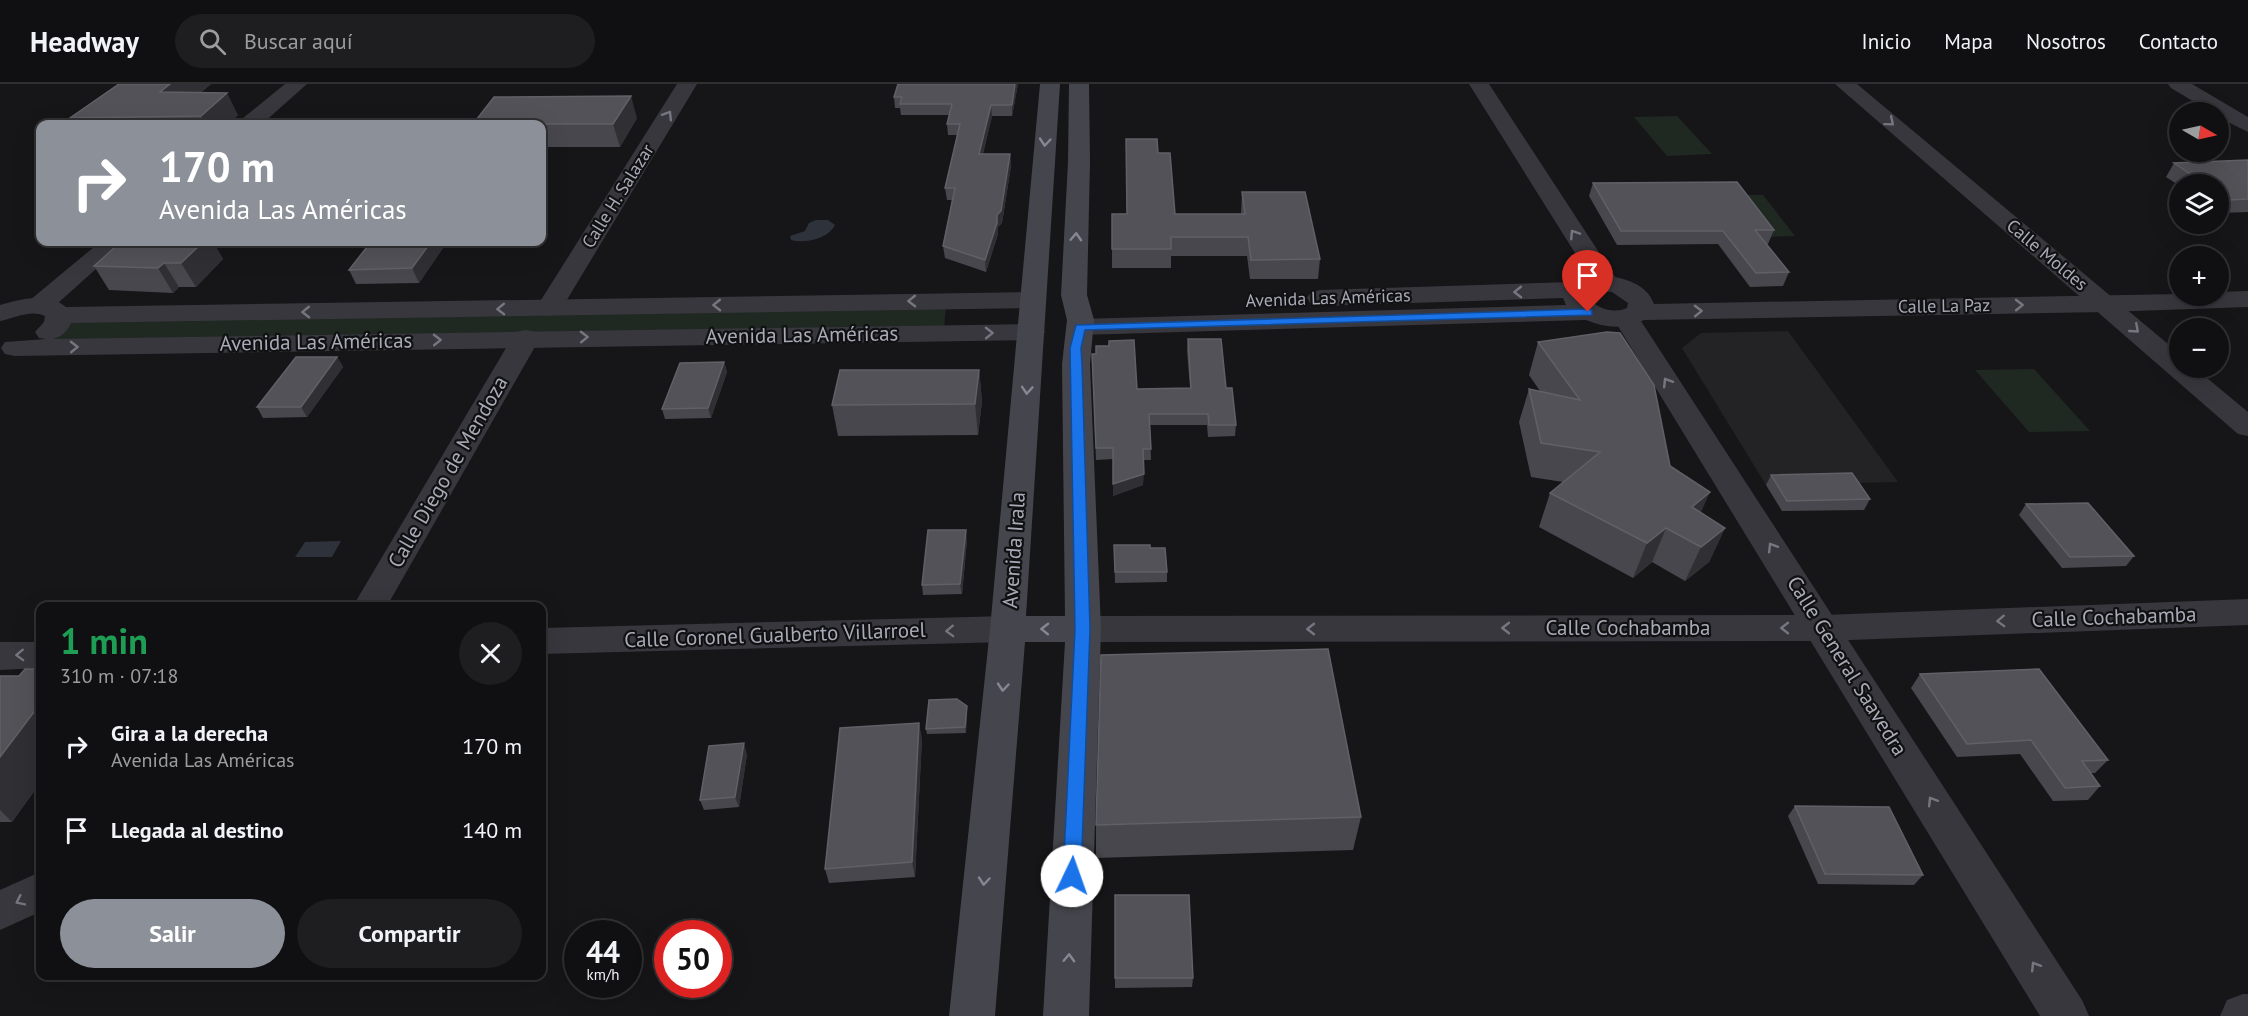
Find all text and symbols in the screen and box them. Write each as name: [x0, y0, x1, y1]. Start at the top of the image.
search box: [175, 14, 595, 68]
text: Headway: [30, 23, 139, 60]
icon: search: [196, 25, 229, 58]
text: Buscar aquí: [244, 27, 353, 55]
text: Inicio: [1862, 28, 1911, 55]
text: Mapa: [1944, 28, 1993, 55]
text: Nosotros: [2026, 28, 2106, 55]
text: Contacto: [2139, 28, 2218, 55]
north arrow: [2169, 102, 2229, 162]
map controls: [2169, 102, 2229, 378]
one-way arrow: [660, 111, 672, 121]
one-way arrow: [1883, 114, 1894, 125]
one-way arrow: [1039, 138, 1052, 147]
text: 170 m: [159, 139, 275, 194]
street label: Calle H. Salazar: [576, 139, 659, 252]
icon: right: [60, 144, 138, 222]
button: layers: [2169, 174, 2229, 234]
text: Avenida Las Américas: [159, 192, 407, 226]
street label: Calle Moldes: [2002, 214, 2093, 295]
one-way arrow: [1570, 230, 1582, 240]
one-way arrow: [1070, 232, 1083, 241]
button: +: [2169, 246, 2229, 306]
pin: [1562, 250, 1613, 312]
icon: arrive: [1571, 259, 1604, 292]
street label: Avenida Las Américas: [1245, 283, 1411, 312]
one-way arrow: [1513, 286, 1522, 298]
street label: Calle La Paz: [1898, 293, 1990, 318]
one-way arrow: [907, 295, 916, 308]
one-way arrow: [712, 299, 721, 311]
one-way arrow: [2014, 299, 2023, 311]
one-way arrow: [496, 303, 505, 315]
one-way arrow: [1693, 304, 1702, 317]
one-way arrow: [301, 306, 310, 318]
button: −: [2169, 318, 2229, 378]
street label: Avenida Las Américas: [705, 319, 899, 350]
one-way arrow: [2128, 322, 2139, 333]
street label: Avenida Las Américas: [219, 326, 413, 357]
one-way arrow: [985, 326, 994, 339]
one-way arrow: [580, 331, 589, 343]
one-way arrow: [432, 334, 441, 346]
one-way arrow: [69, 341, 78, 353]
street label: Calle Diego de Mendoza: [382, 371, 513, 572]
one-way arrow: [1664, 378, 1675, 389]
one-way arrow: [1021, 385, 1034, 394]
street label: Avenida Irala: [996, 491, 1031, 609]
one-way arrow: [1768, 543, 1779, 554]
street label: Calle General Saavedra: [1781, 571, 1914, 761]
street label: Calle Cochabamba: [2031, 600, 2197, 633]
street label: Calle Cochabamba: [1545, 614, 1711, 641]
one-way arrow: [1996, 615, 2005, 628]
street label: Calle Coronel Gualberto Villarroel: [624, 616, 926, 653]
text: 1 min: [60, 617, 148, 664]
button: close: [459, 622, 522, 685]
one-way arrow: [1501, 622, 1510, 634]
one-way arrow: [1780, 622, 1789, 634]
one-way arrow: [1041, 623, 1050, 635]
one-way arrow: [1306, 623, 1315, 635]
one-way arrow: [945, 624, 954, 637]
one-way arrow: [16, 649, 25, 662]
text: 310 m · 07:18: [60, 663, 178, 689]
one-way arrow: [997, 683, 1010, 692]
text: Gira a la derecha: [111, 719, 268, 747]
icon: right: [60, 730, 93, 763]
text: 170 m: [462, 732, 522, 760]
text: Avenida Las Américas: [111, 747, 295, 773]
one-way arrow: [1927, 797, 1939, 807]
icon: arrive: [60, 814, 93, 847]
text: Llegada al destino: [111, 816, 284, 844]
text: 140 m: [462, 816, 522, 844]
position arrow: [1040, 844, 1104, 908]
one-way arrow: [978, 877, 991, 886]
one-way arrow: [16, 894, 27, 906]
button: Salir: [60, 899, 285, 968]
button: Compartir: [297, 899, 522, 968]
speed limit sign: 50: [654, 920, 732, 998]
text: 44: [586, 932, 620, 971]
one-way arrow: [1062, 953, 1075, 962]
one-way arrow: [2031, 962, 2042, 973]
text: km/h: [587, 965, 619, 984]

